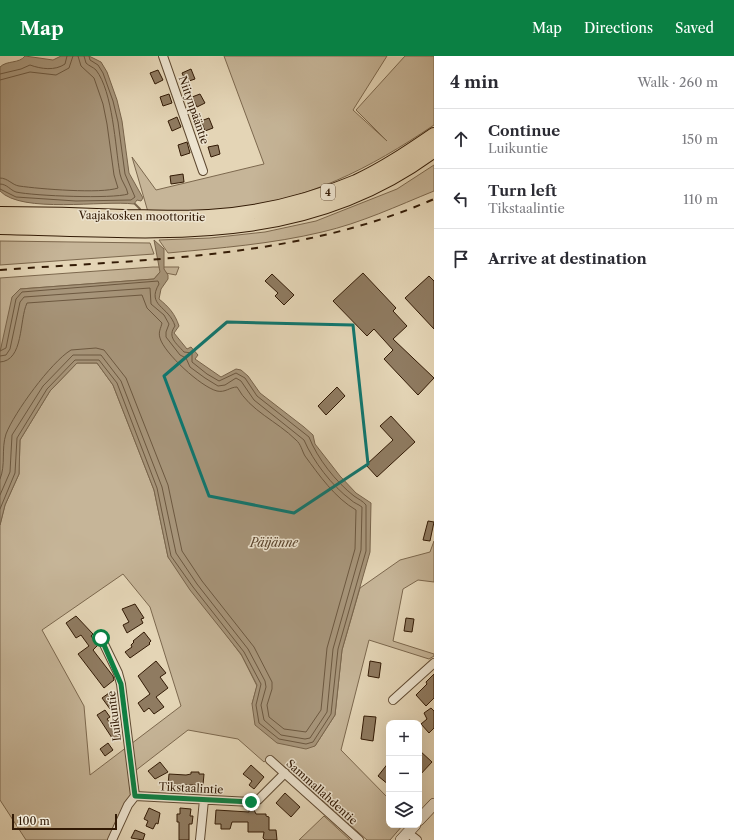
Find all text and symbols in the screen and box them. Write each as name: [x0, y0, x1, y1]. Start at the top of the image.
text: Map: [20, 17, 64, 40]
text: Map: [532, 19, 562, 37]
text: Directions: [584, 19, 653, 37]
text: Saved: [675, 19, 714, 37]
text: 4 min: [450, 72, 499, 92]
street label: Niitynpääntie: [176, 74, 212, 146]
text: Walk · 260 m: [637, 74, 718, 90]
text: Continue: [488, 121, 560, 140]
icon: ahead: [450, 128, 472, 150]
text: 150 m: [682, 131, 718, 147]
text: Luikuntie: [488, 140, 548, 156]
text: Turn left: [488, 181, 557, 200]
road number: 4: [321, 184, 335, 200]
icon: left: [450, 188, 472, 210]
text: 110 m: [683, 191, 718, 207]
text: Tikstaalintie: [488, 200, 565, 216]
street label: Vaajakosken moottoritie: [78, 208, 205, 224]
icon: arrive: [450, 248, 472, 270]
text: Arrive at destination: [488, 249, 647, 268]
water label: Päijänne: [249, 535, 299, 550]
route start: [92, 629, 110, 647]
street label: Luikuntie: [104, 690, 124, 742]
map controls: [386, 720, 422, 828]
button: +: [386, 720, 422, 756]
street label: Sammallahdentie: [284, 756, 360, 828]
button: −: [386, 756, 422, 792]
street label: Tikstaalintie: [158, 779, 224, 797]
button: layers: [386, 792, 422, 828]
route end: [242, 793, 260, 811]
scale bar: [12, 812, 117, 831]
text: 100 m: [18, 814, 50, 828]

